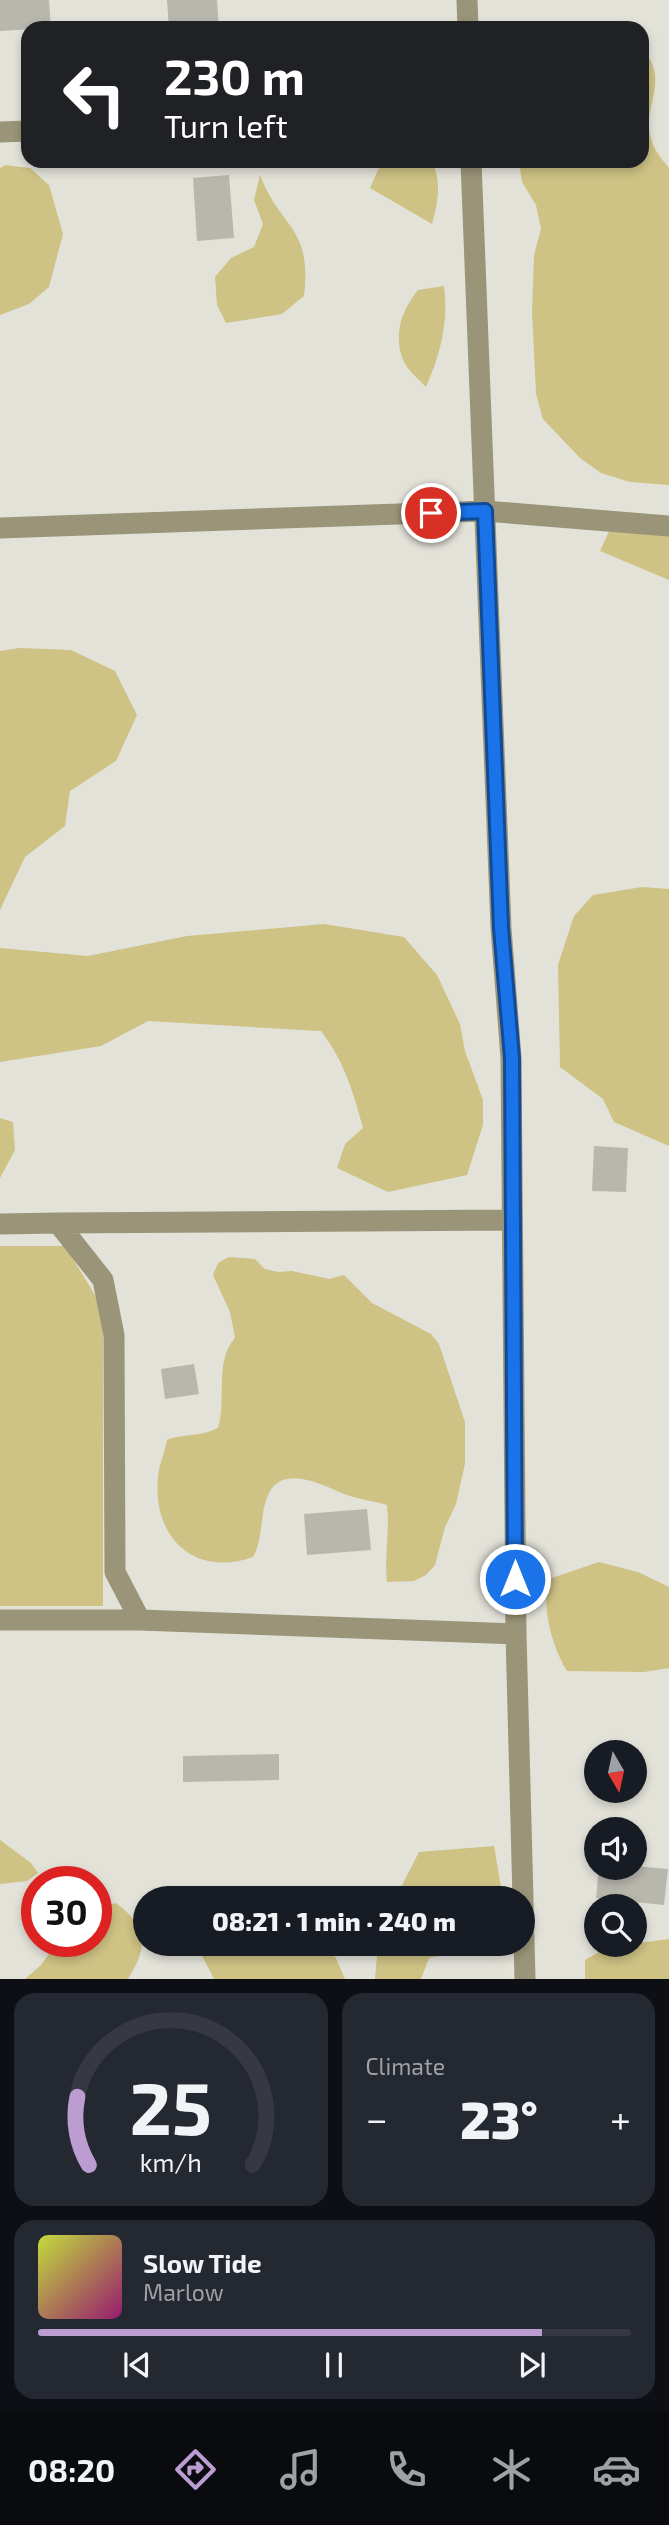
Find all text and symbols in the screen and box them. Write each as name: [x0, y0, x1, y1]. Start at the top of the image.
text: 230 m: [164, 46, 305, 105]
icon: left: [49, 49, 140, 140]
text: Turn left: [164, 106, 288, 144]
pin: [401, 483, 461, 543]
icon: arrive: [412, 494, 450, 532]
position arrow: [478, 1542, 552, 1616]
north arrow: [584, 1740, 648, 1802]
map controls: [584, 1740, 647, 1957]
button: sound: [584, 1817, 647, 1880]
speed limit sign: 30: [21, 1866, 112, 1957]
button: search: [584, 1894, 647, 1957]
text: 08:21 · 1 min · 240 m: [212, 1905, 456, 1936]
text: Climate: [366, 2052, 445, 2080]
text: 25: [130, 2063, 212, 2151]
text: 23°: [460, 2087, 538, 2149]
text: −: [366, 2095, 388, 2141]
text: +: [610, 2095, 631, 2141]
text: km/h: [140, 2147, 202, 2177]
text: Slow Tide: [143, 2247, 262, 2278]
text: Marlow: [143, 2278, 224, 2306]
icon: previous: [118, 2346, 156, 2384]
icon: pause: [315, 2346, 353, 2384]
icon: next: [513, 2346, 551, 2384]
icon: directions: [171, 2445, 220, 2494]
icon: music: [276, 2445, 325, 2494]
icon: phone: [382, 2445, 431, 2494]
icon: climate: [487, 2445, 536, 2494]
icon: car: [592, 2445, 641, 2494]
text: 08:20: [28, 2450, 115, 2488]

